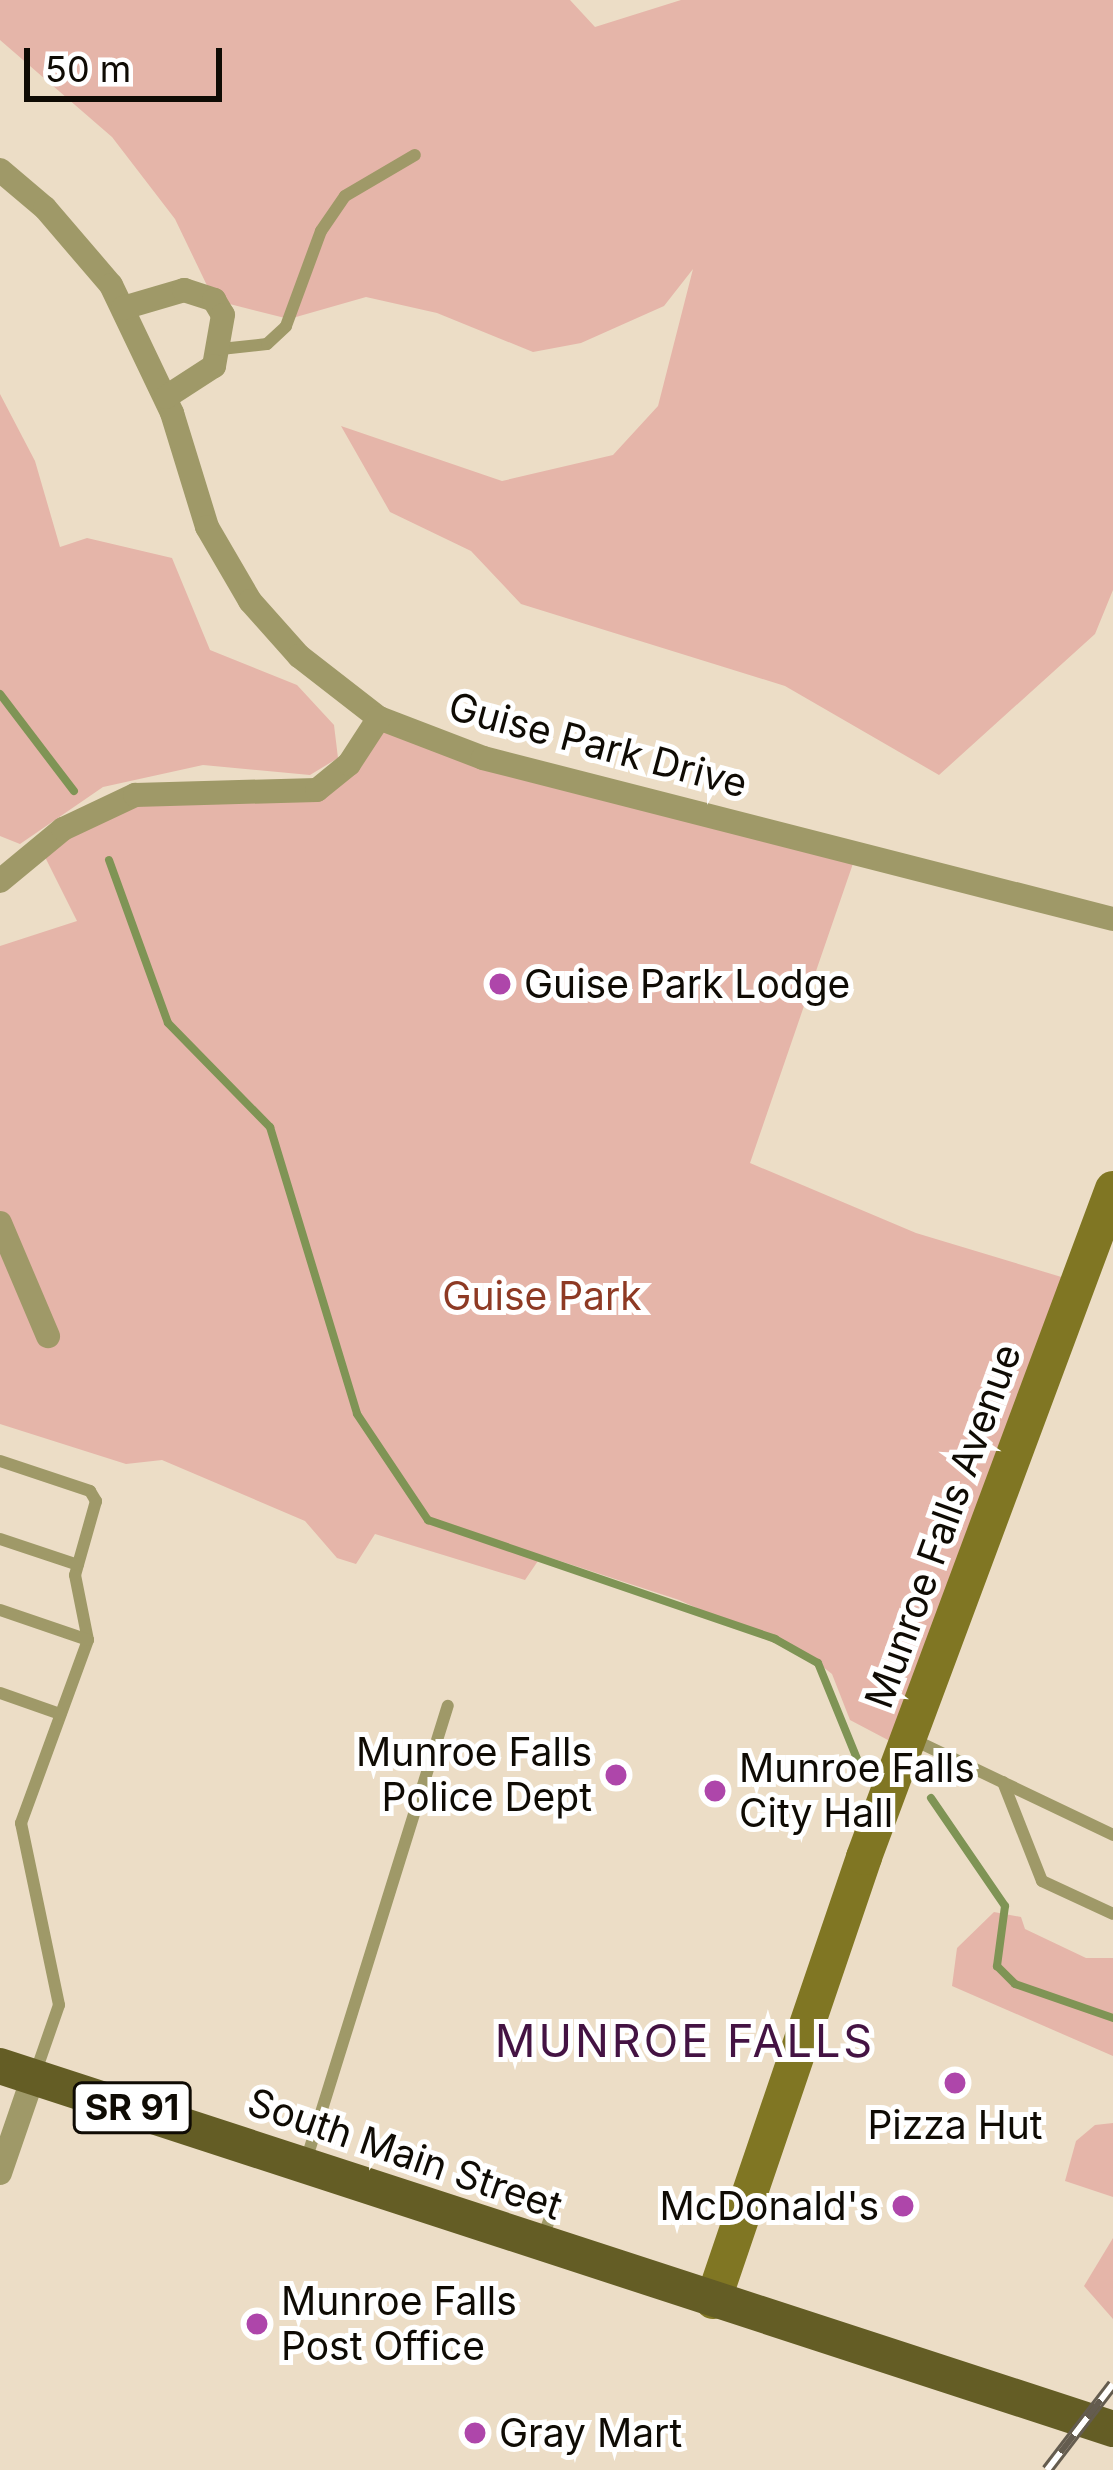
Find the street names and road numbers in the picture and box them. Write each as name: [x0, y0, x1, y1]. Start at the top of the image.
street label: Guise Park Drive: [444, 683, 752, 807]
street label: Munroe Falls Avenue: [855, 1338, 1031, 1714]
road number: SR 91: [72, 2078, 192, 2138]
street label: South Main Street: [242, 2078, 568, 2230]

